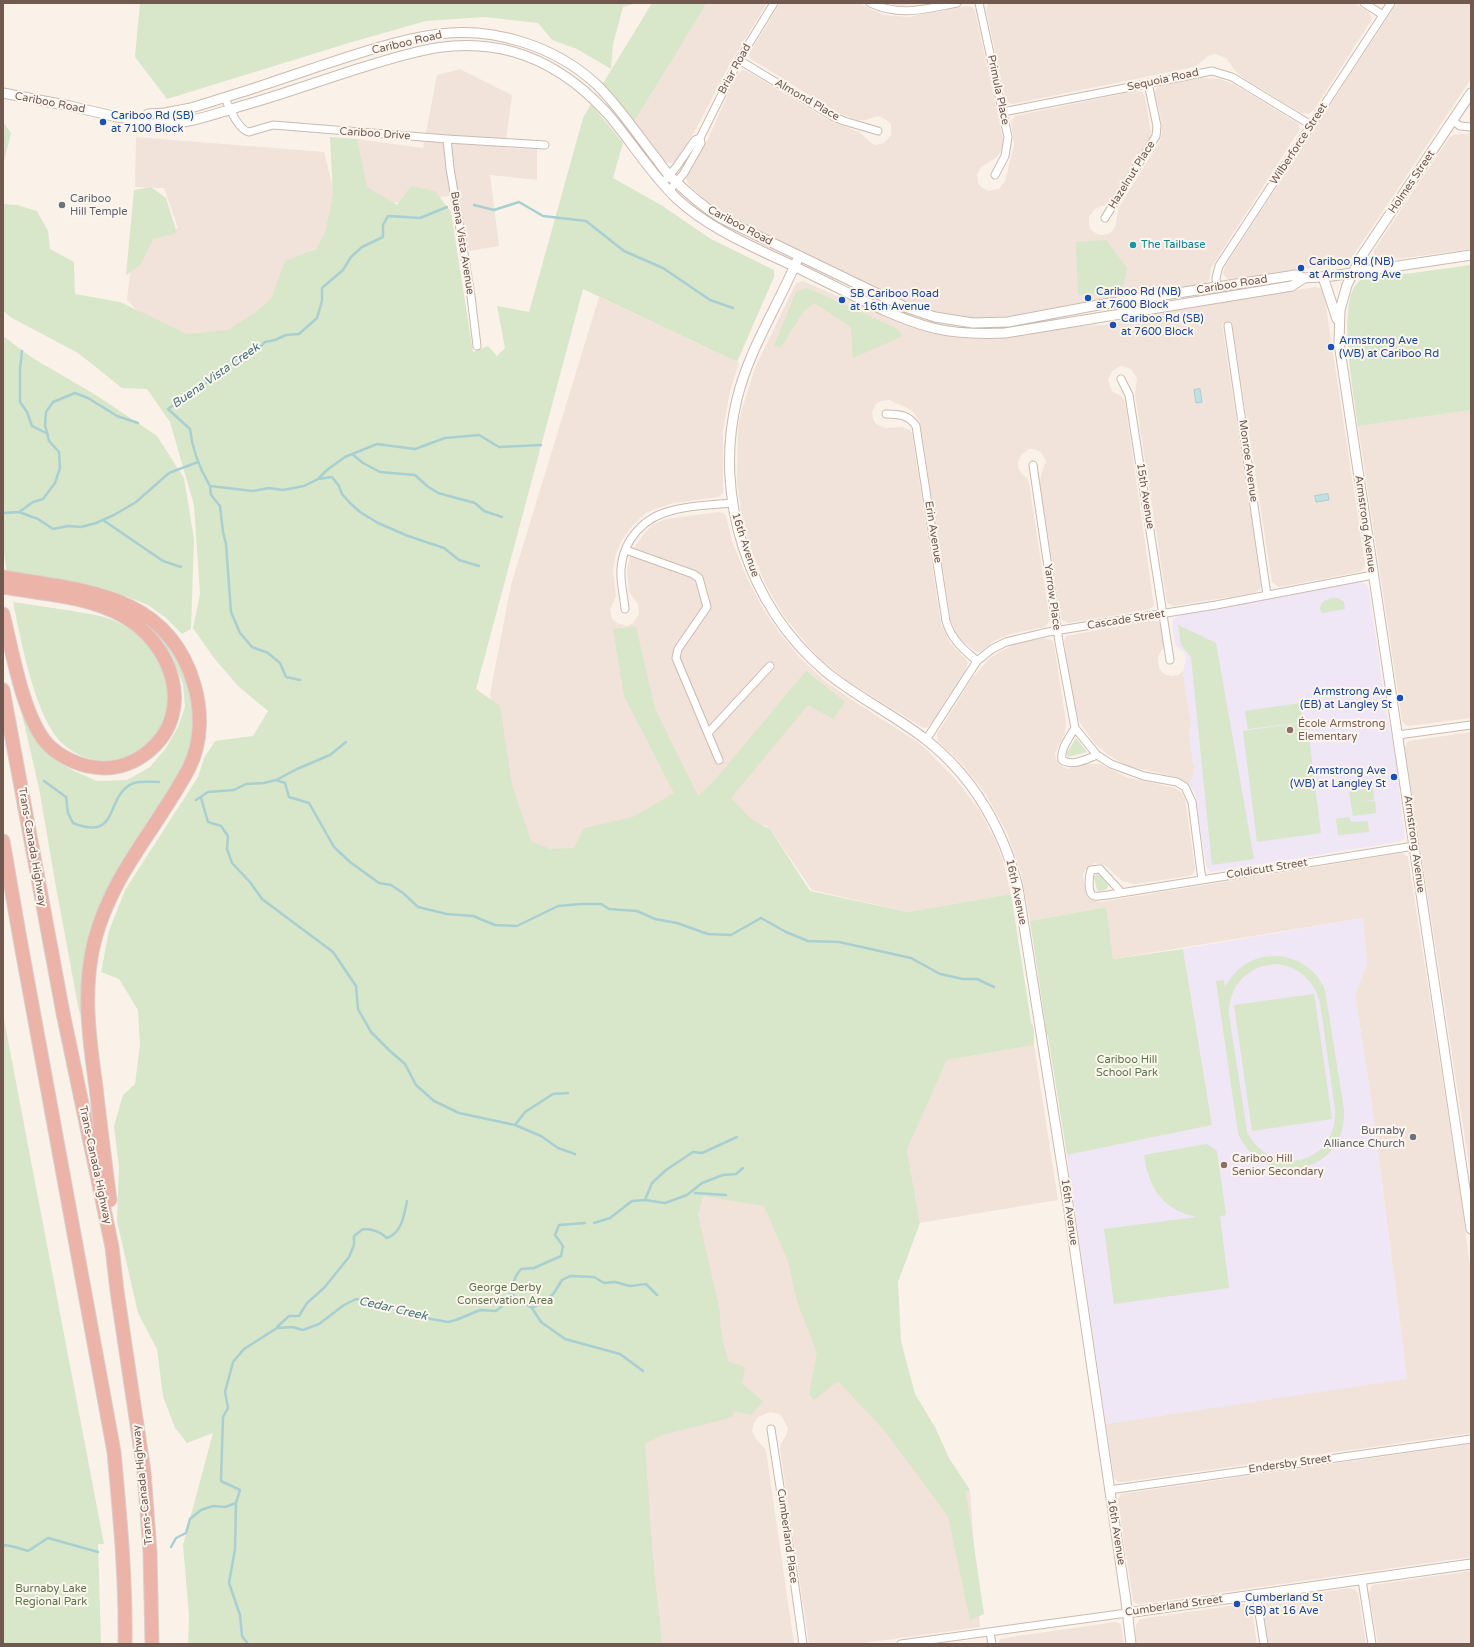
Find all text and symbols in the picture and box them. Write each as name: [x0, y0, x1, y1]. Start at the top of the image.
street label: Cariboo Road: [371, 29, 443, 57]
street label: Briar Road: [716, 42, 754, 96]
street label: Primula Place: [984, 54, 1012, 126]
street label: Sequoia Road: [1126, 66, 1200, 94]
street label: Almond Place: [772, 76, 842, 124]
street label: Cariboo Road: [14, 90, 86, 116]
street label: Wilberforce Street: [1268, 101, 1330, 187]
place label: Cariboo Rd (SB) at 7100 Block: [111, 109, 194, 135]
marker: Cariboo Rd (SB) at 7100 Block: [98, 117, 108, 127]
street label: Cariboo Drive: [339, 125, 411, 143]
street label: Hazelnut Place: [1106, 139, 1158, 211]
street label: Holmes Street: [1386, 148, 1438, 216]
street label: Buena Vista Avenue: [447, 190, 477, 296]
place label: Cariboo Hill Temple: [70, 192, 127, 218]
marker: Cariboo Hill Temple: [57, 200, 67, 210]
street label: Cariboo Road: [705, 203, 775, 249]
place label: The Tailbase: [1141, 238, 1206, 252]
marker: The Tailbase: [1128, 240, 1138, 250]
place label: Cariboo Rd (NB) at Armstrong Ave: [1309, 255, 1401, 281]
marker: Cariboo Rd (NB) at Armstrong Ave: [1296, 263, 1306, 273]
street label: Cariboo Road: [1196, 273, 1268, 297]
place label: Cariboo Rd (NB) at 7600 Block: [1096, 285, 1181, 311]
place label: SB Cariboo Road at 16th Avenue: [850, 287, 939, 313]
marker: Cariboo Rd (NB) at 7600 Block: [1083, 293, 1093, 303]
marker: SB Cariboo Road at 16th Avenue: [837, 295, 847, 305]
place label: Cariboo Rd (SB) at 7600 Block: [1121, 312, 1204, 338]
marker: Cariboo Rd (SB) at 7600 Block: [1108, 320, 1118, 330]
place label: Armstrong Ave (WB) at Cariboo Rd: [1339, 334, 1439, 360]
water label: Buena Vista Creek: [169, 340, 263, 412]
marker: Armstrong Ave (WB) at Cariboo Rd: [1326, 342, 1336, 352]
street label: Monroe Avenue: [1236, 419, 1260, 503]
street label: 15th Avenue: [1133, 462, 1157, 530]
street label: Armstrong Avenue: [1352, 474, 1378, 574]
street label: Erin Avenue: [922, 500, 944, 564]
street label: 16th Avenue: [728, 511, 762, 579]
street label: Yarrow Place: [1041, 563, 1063, 631]
street label: Cascade Street: [1086, 607, 1166, 633]
place label: Armstrong Ave (EB) at Langley St: [1300, 685, 1392, 711]
marker: Armstrong Ave (EB) at Langley St: [1395, 693, 1405, 703]
place label: École Armstrong Elementary: [1298, 717, 1385, 743]
marker: École Armstrong Elementary: [1285, 725, 1295, 735]
place label: Armstrong Ave (WB) at Langley St: [1290, 764, 1386, 790]
marker: Armstrong Ave (WB) at Langley St: [1389, 772, 1399, 782]
street label: Trans-Canada Highway: [15, 786, 49, 908]
street label: Armstrong Avenue: [1401, 794, 1427, 894]
street label: Coldicutt Street: [1226, 856, 1308, 882]
street label: 16th Avenue: [1003, 858, 1029, 926]
park label: Cariboo Hill School Park: [1096, 1053, 1158, 1079]
street label: Trans-Canada Highway: [76, 1105, 114, 1225]
place label: Burnaby Alliance Church: [1323, 1124, 1405, 1150]
marker: Burnaby Alliance Church: [1408, 1132, 1418, 1142]
place label: Cariboo Hill Senior Secondary: [1232, 1152, 1324, 1178]
marker: Cariboo Hill Senior Secondary: [1219, 1160, 1229, 1170]
street label: 16th Avenue: [1058, 1178, 1080, 1246]
park label: George Derby Conservation Area: [457, 1281, 553, 1307]
water label: Cedar Creek: [357, 1294, 429, 1324]
street label: Trans-Canada Highway: [130, 1424, 156, 1546]
street label: Endersby Street: [1248, 1452, 1332, 1476]
street label: Cumberland Place: [774, 1488, 800, 1584]
street label: 16th Avenue: [1104, 1498, 1128, 1566]
park label: Burnaby Lake Regional Park: [15, 1582, 87, 1608]
place label: Cumberland St (SB) at 16 Ave: [1245, 1591, 1323, 1617]
street label: Cumberland Street: [1124, 1593, 1224, 1619]
marker: Cumberland St (SB) at 16 Ave: [1232, 1599, 1242, 1609]

